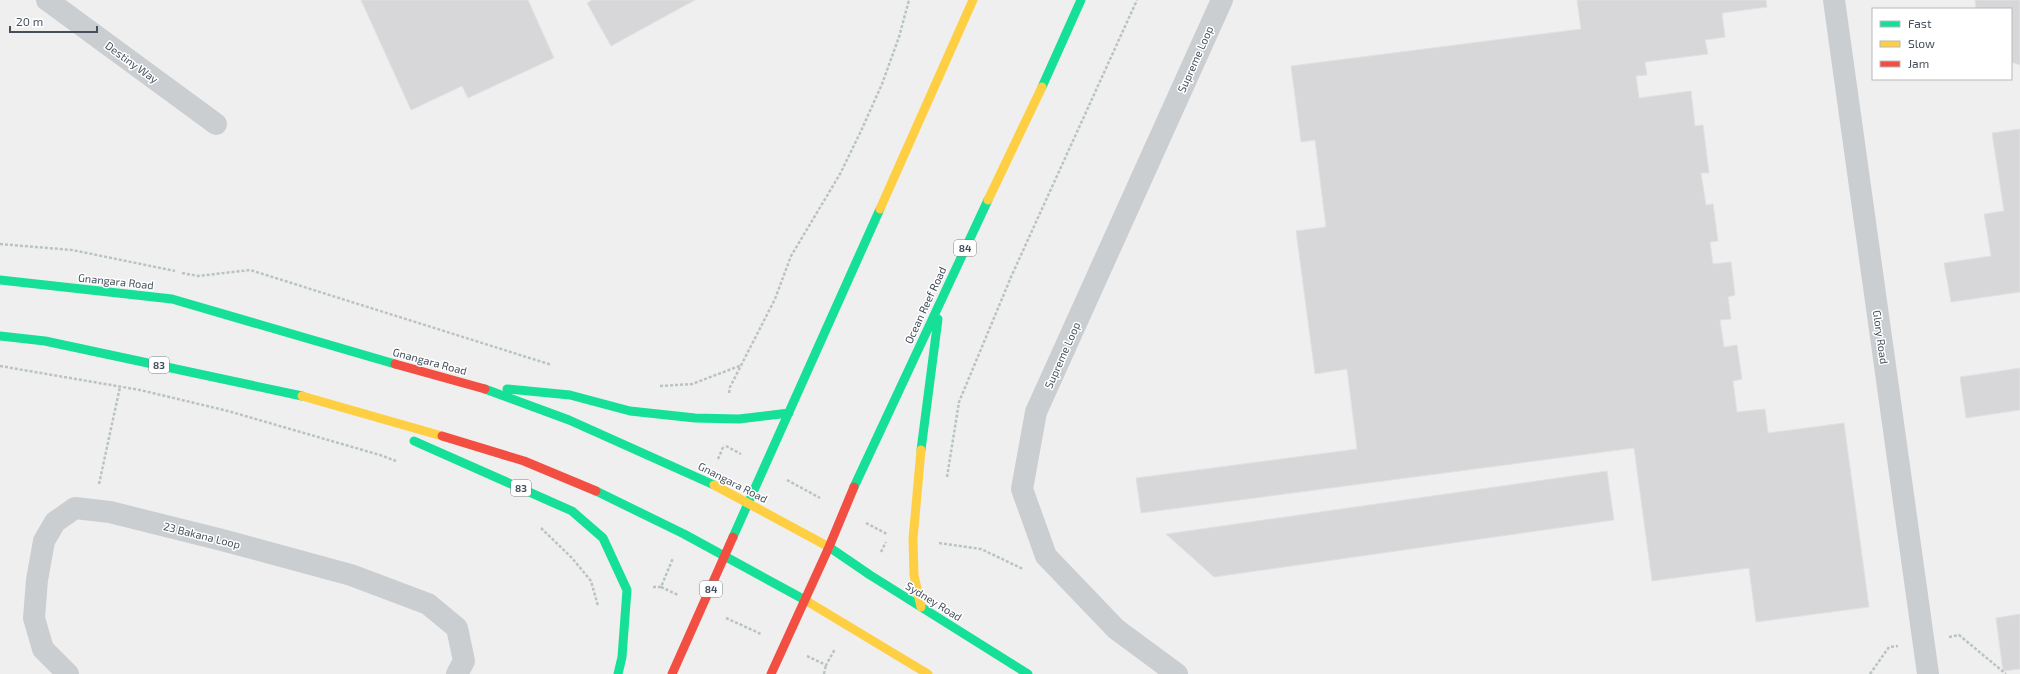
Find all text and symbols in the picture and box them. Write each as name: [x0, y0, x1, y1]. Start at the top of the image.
scale bar: [10, 8, 97, 34]
legend: [1872, 8, 2012, 80]
text: 20 m: [16, 14, 43, 28]
text: Fast: [1908, 16, 1932, 30]
street label: Supreme Loop: [1175, 24, 1215, 94]
text: Slow: [1908, 36, 1935, 50]
street label: Destiny Way: [103, 38, 161, 86]
text: Jam: [1908, 56, 1929, 70]
road number: 84: [954, 240, 976, 256]
street label: Ocean Reef Road: [901, 264, 949, 346]
street label: Gnangara Road: [77, 271, 155, 291]
street label: Glory Road: [1871, 309, 1891, 365]
street label: Supreme Loop: [1042, 320, 1082, 390]
street label: Gnangara Road: [392, 345, 468, 377]
road number: 83: [149, 357, 169, 373]
street label: Gnangara Road: [696, 459, 770, 505]
road number: 83: [511, 480, 531, 496]
street label: 23 Bakana Loop: [162, 519, 242, 551]
street label: Sydney Road: [904, 579, 964, 623]
road number: 84: [700, 581, 722, 597]

